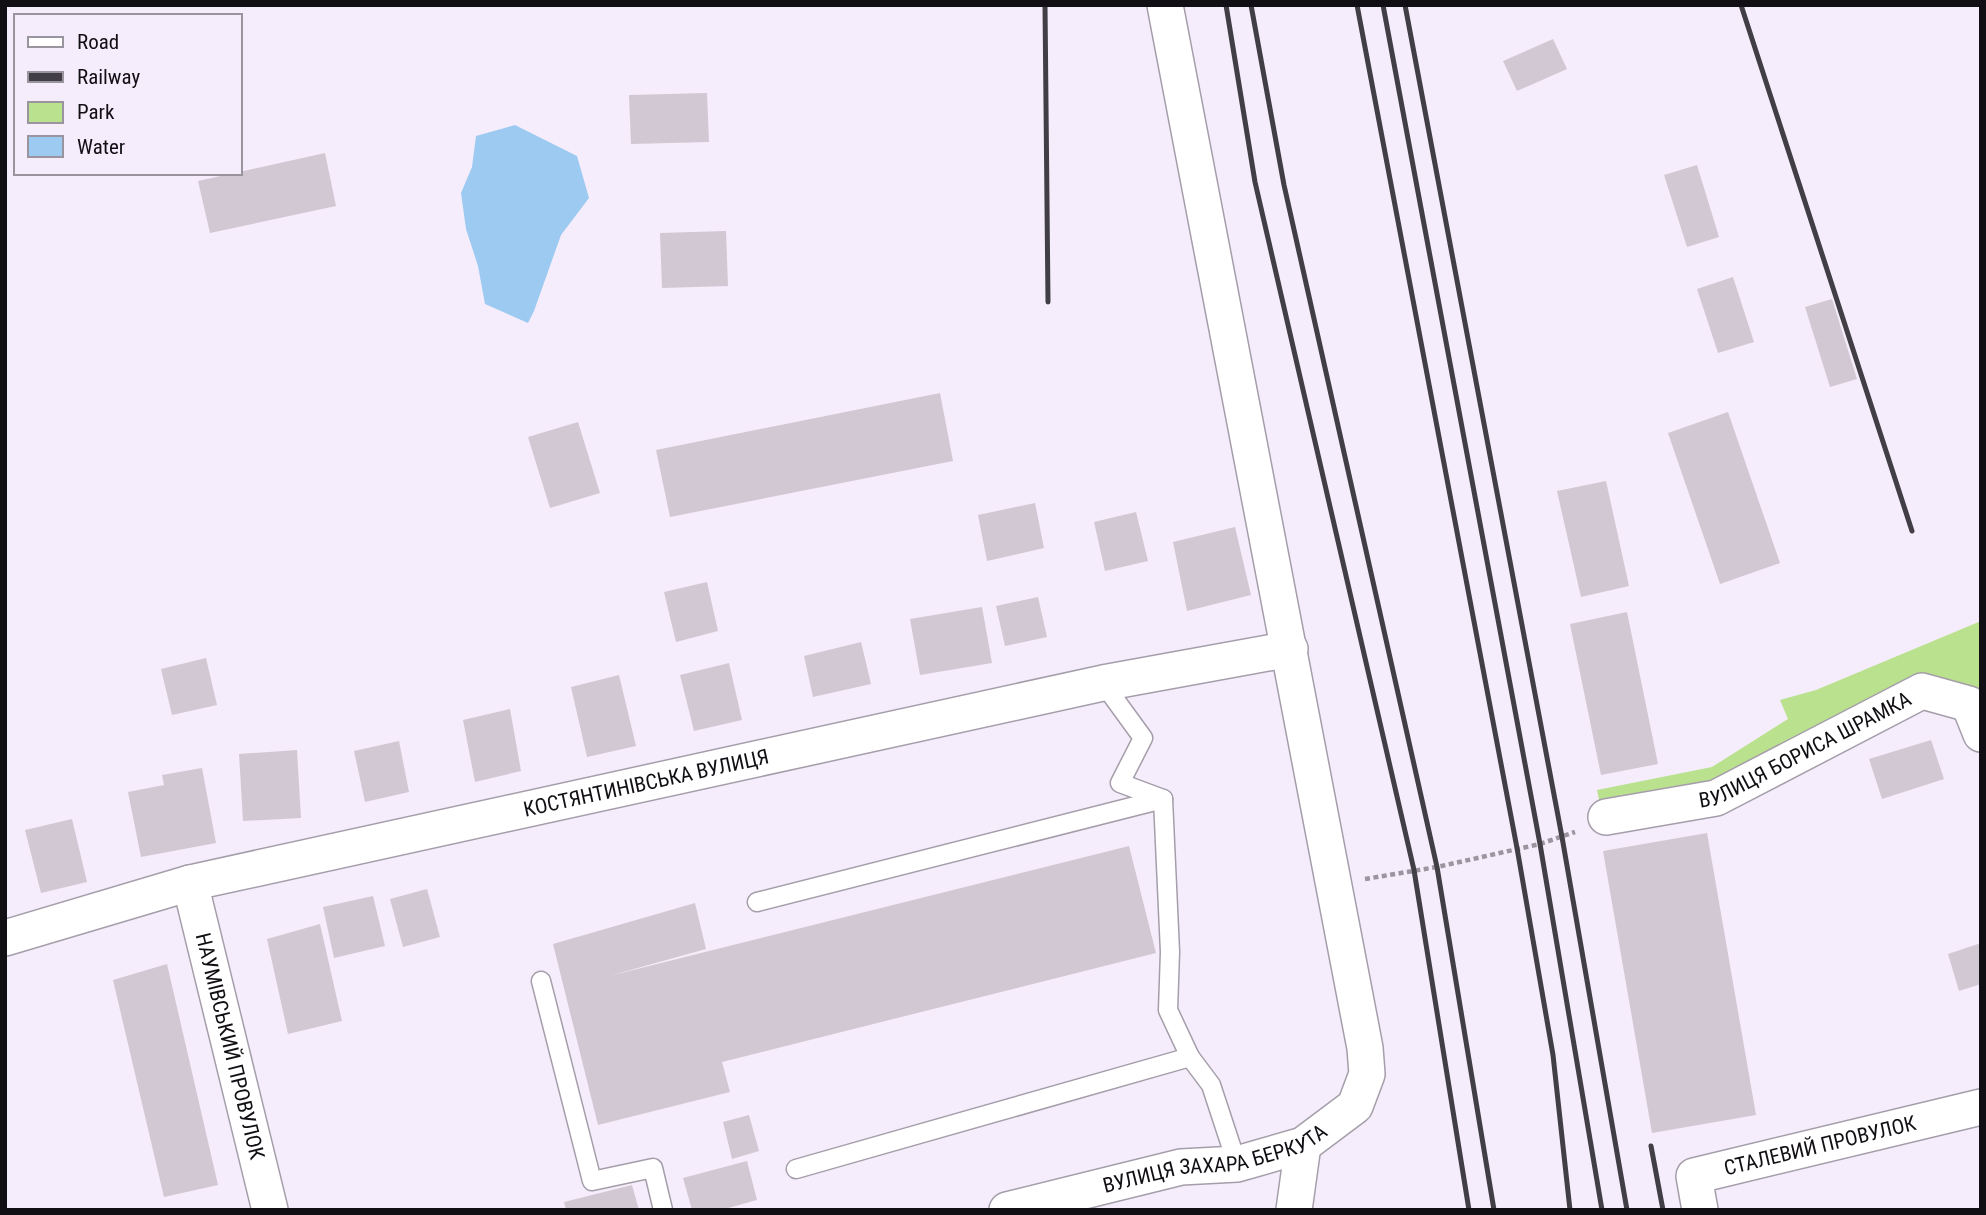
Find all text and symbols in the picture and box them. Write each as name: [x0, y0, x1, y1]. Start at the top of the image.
legend: [14, 14, 242, 175]
text: Road: [77, 30, 119, 54]
text: Railway: [77, 65, 140, 89]
text: Park: [77, 100, 115, 124]
text: Water: [77, 135, 125, 159]
street label: ВУЛИЦЯ БОРИСА ШРАМКА: [1697, 687, 1915, 813]
street label: КОСТЯНТИНІВСЬКА ВУЛИЦЯ: [521, 745, 771, 822]
street label: НАУМІВСЬКИЙ ПРОВУЛОК: [191, 930, 269, 1162]
street label: СТАЛЕВИЙ ПРОВУЛОК: [1721, 1111, 1919, 1180]
street label: ВУЛИЦЯ ЗАХАРА БЕРКУТА: [1100, 1119, 1332, 1198]

